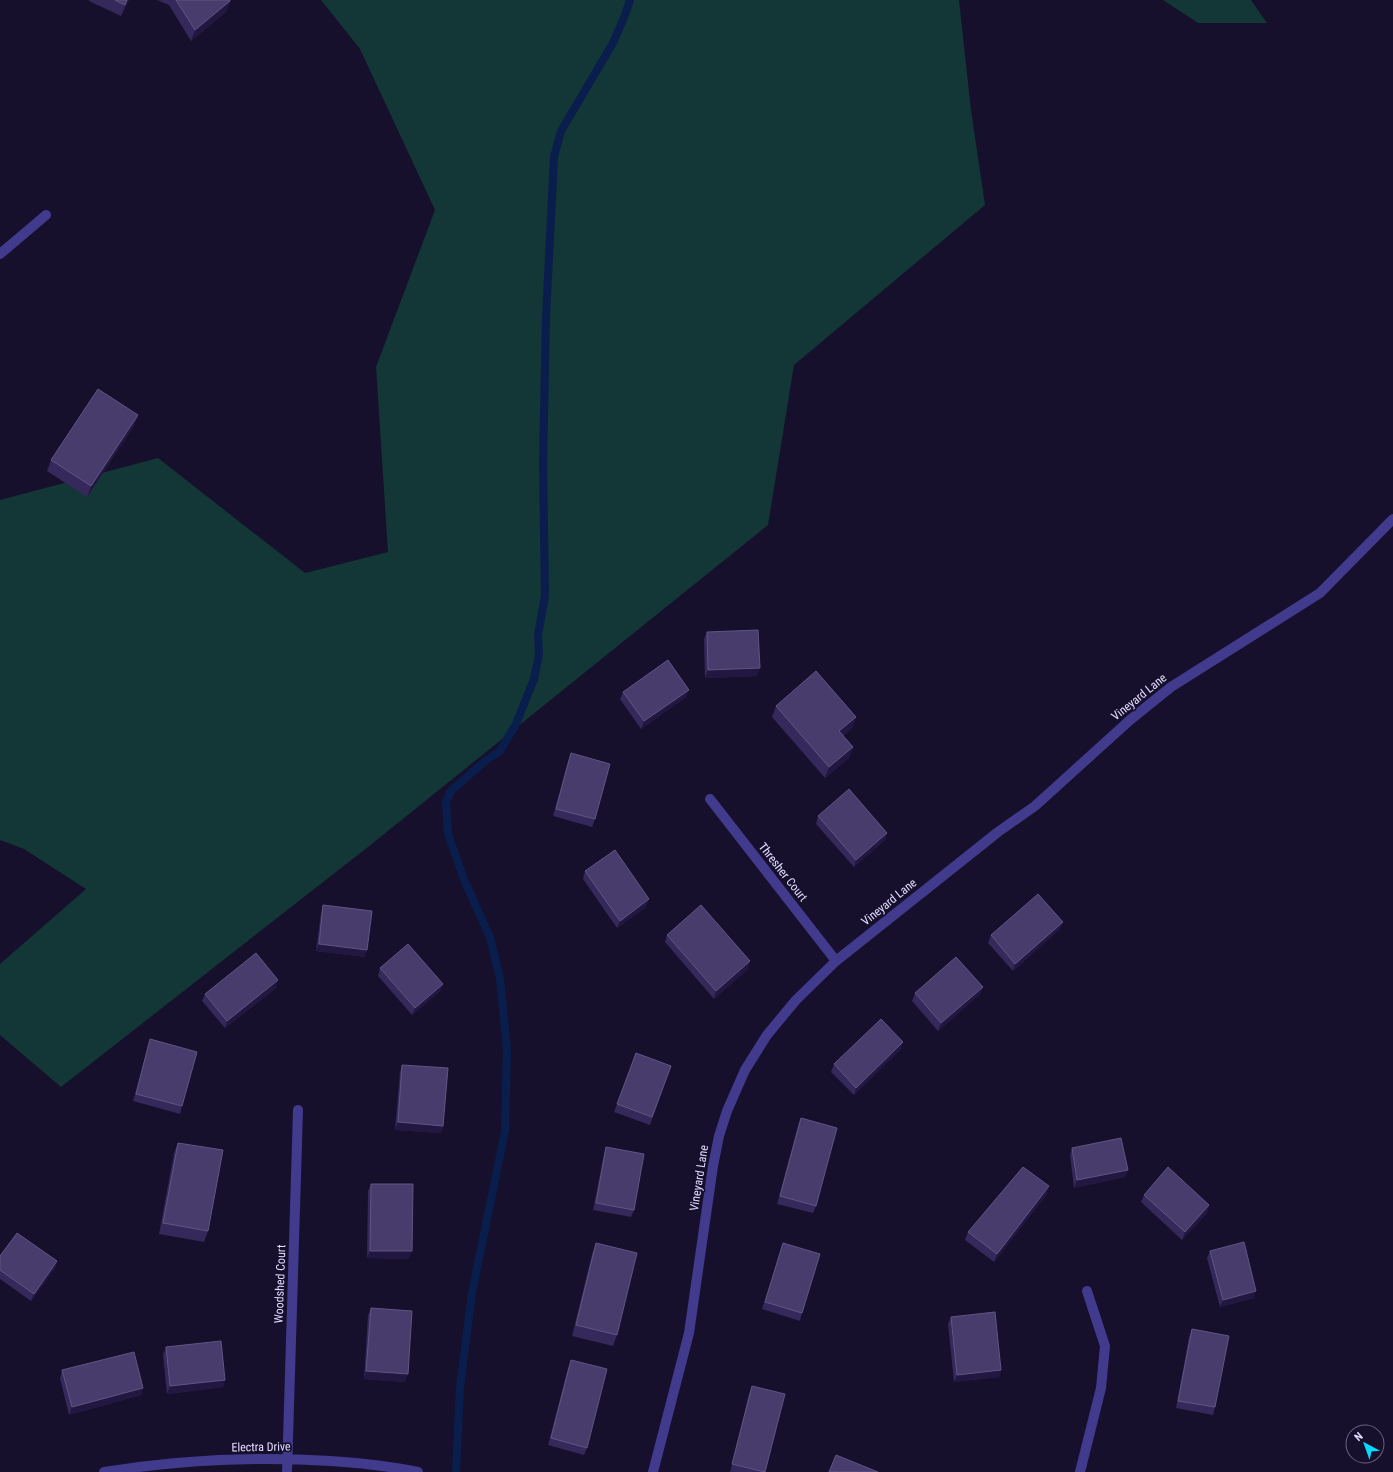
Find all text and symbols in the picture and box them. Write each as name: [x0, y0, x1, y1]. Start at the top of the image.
street label: Vineyard Lane: [1109, 670, 1170, 723]
street label: Thresher Court: [756, 840, 811, 904]
street label: Vineyard Lane: [859, 875, 920, 928]
street label: Vineyard Lane: [687, 1144, 711, 1212]
street label: Woodshed Court: [272, 1244, 288, 1324]
north arrow: [1345, 1424, 1385, 1464]
text: N: [1352, 1430, 1366, 1444]
street label: Electra Drive: [231, 1439, 291, 1455]

